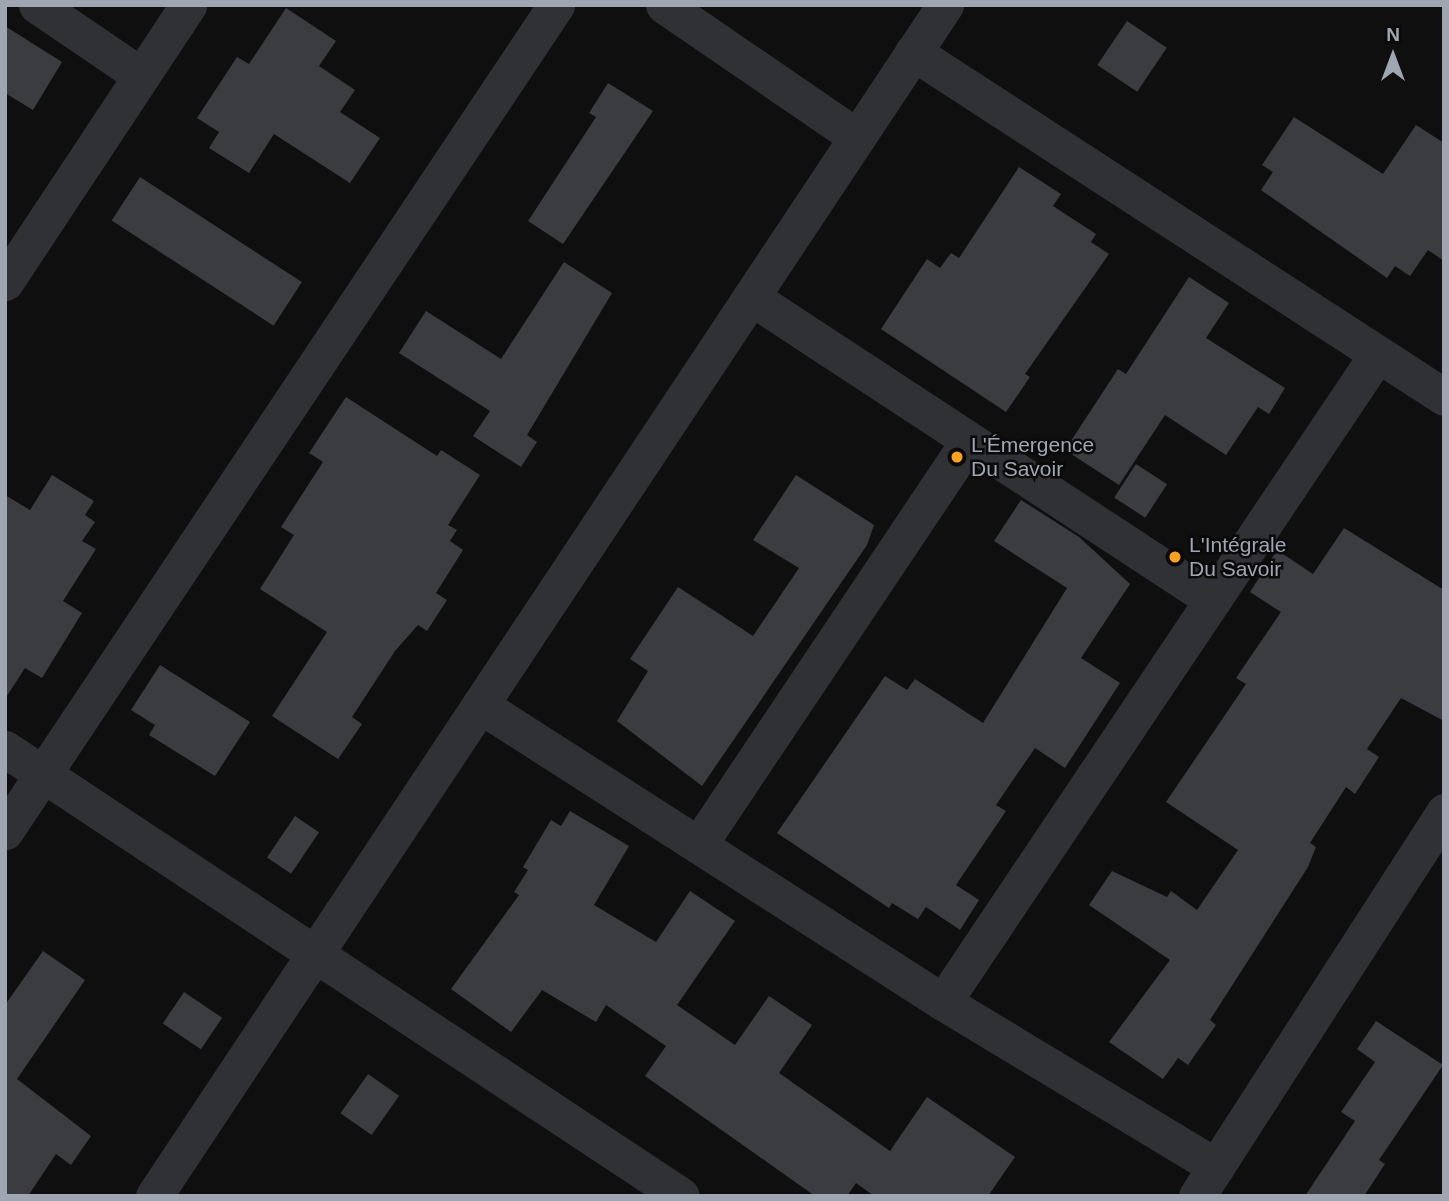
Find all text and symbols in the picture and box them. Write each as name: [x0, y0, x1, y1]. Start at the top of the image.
north arrow: [1358, 21, 1428, 91]
text: N: [1386, 24, 1400, 45]
place label: L'Émergence Du Savoir: [971, 432, 1094, 482]
marker: L'Émergence Du Savoir: [949, 449, 965, 465]
place label: L'Intégrale Du Savoir: [1189, 532, 1286, 582]
marker: L'Intégrale Du Savoir: [1167, 549, 1183, 565]

